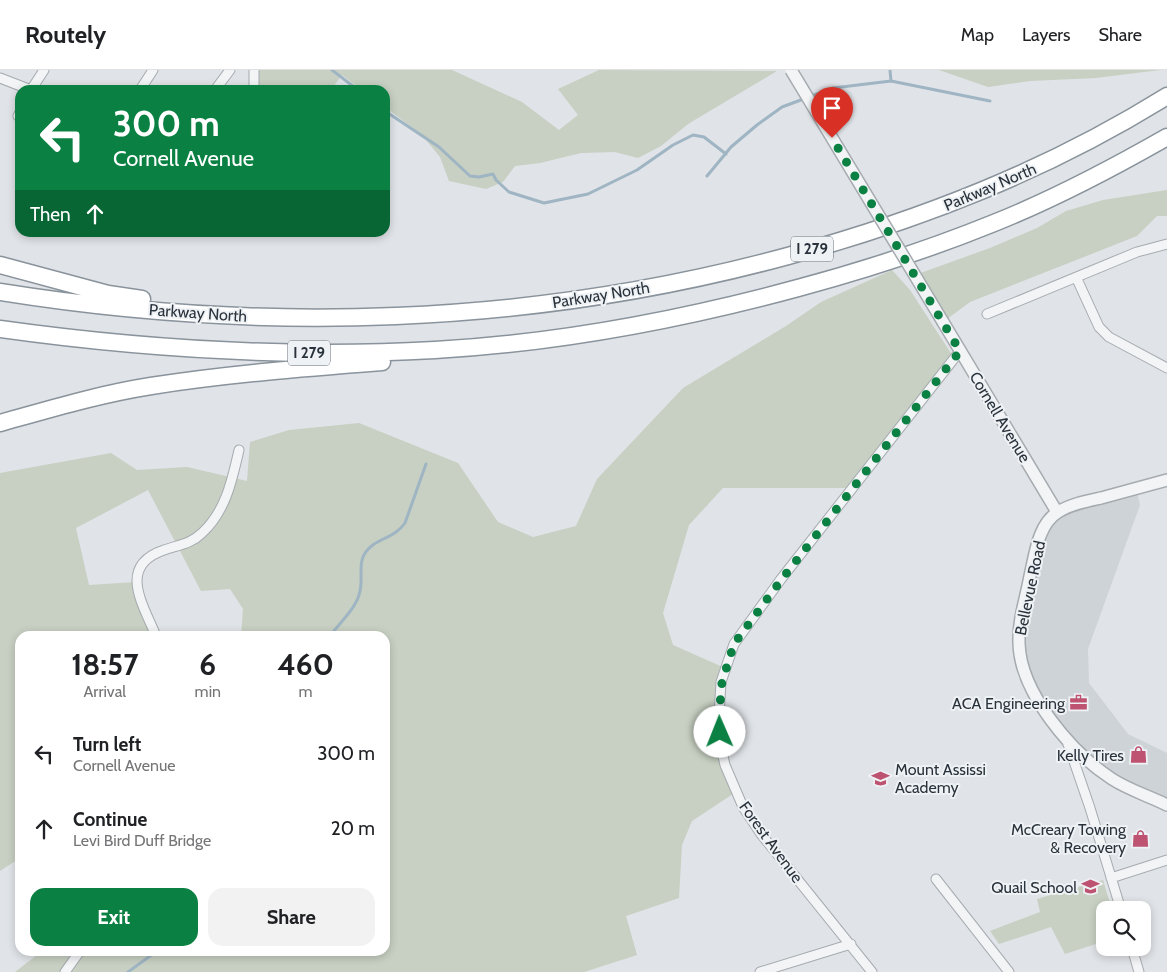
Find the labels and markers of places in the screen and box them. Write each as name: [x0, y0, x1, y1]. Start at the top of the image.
pin: [811, 87, 853, 138]
office icon: ACA Engineering: [1069, 693, 1089, 713]
place label: ACA Engineering: [952, 694, 1066, 713]
shop icon: Kelly Tires: [1128, 745, 1148, 765]
place label: Kelly Tires: [1057, 746, 1124, 765]
place label: Mount Assissi Academy: [895, 760, 986, 797]
school or university icon: Mount Assissi Academy: [871, 768, 891, 788]
place label: McCreary Towing & Recovery: [1011, 820, 1127, 857]
shop icon: McCreary Towing & Recovery: [1130, 828, 1150, 848]
school or university icon: Quail School: [1081, 877, 1101, 897]
place label: Quail School: [991, 878, 1077, 897]

